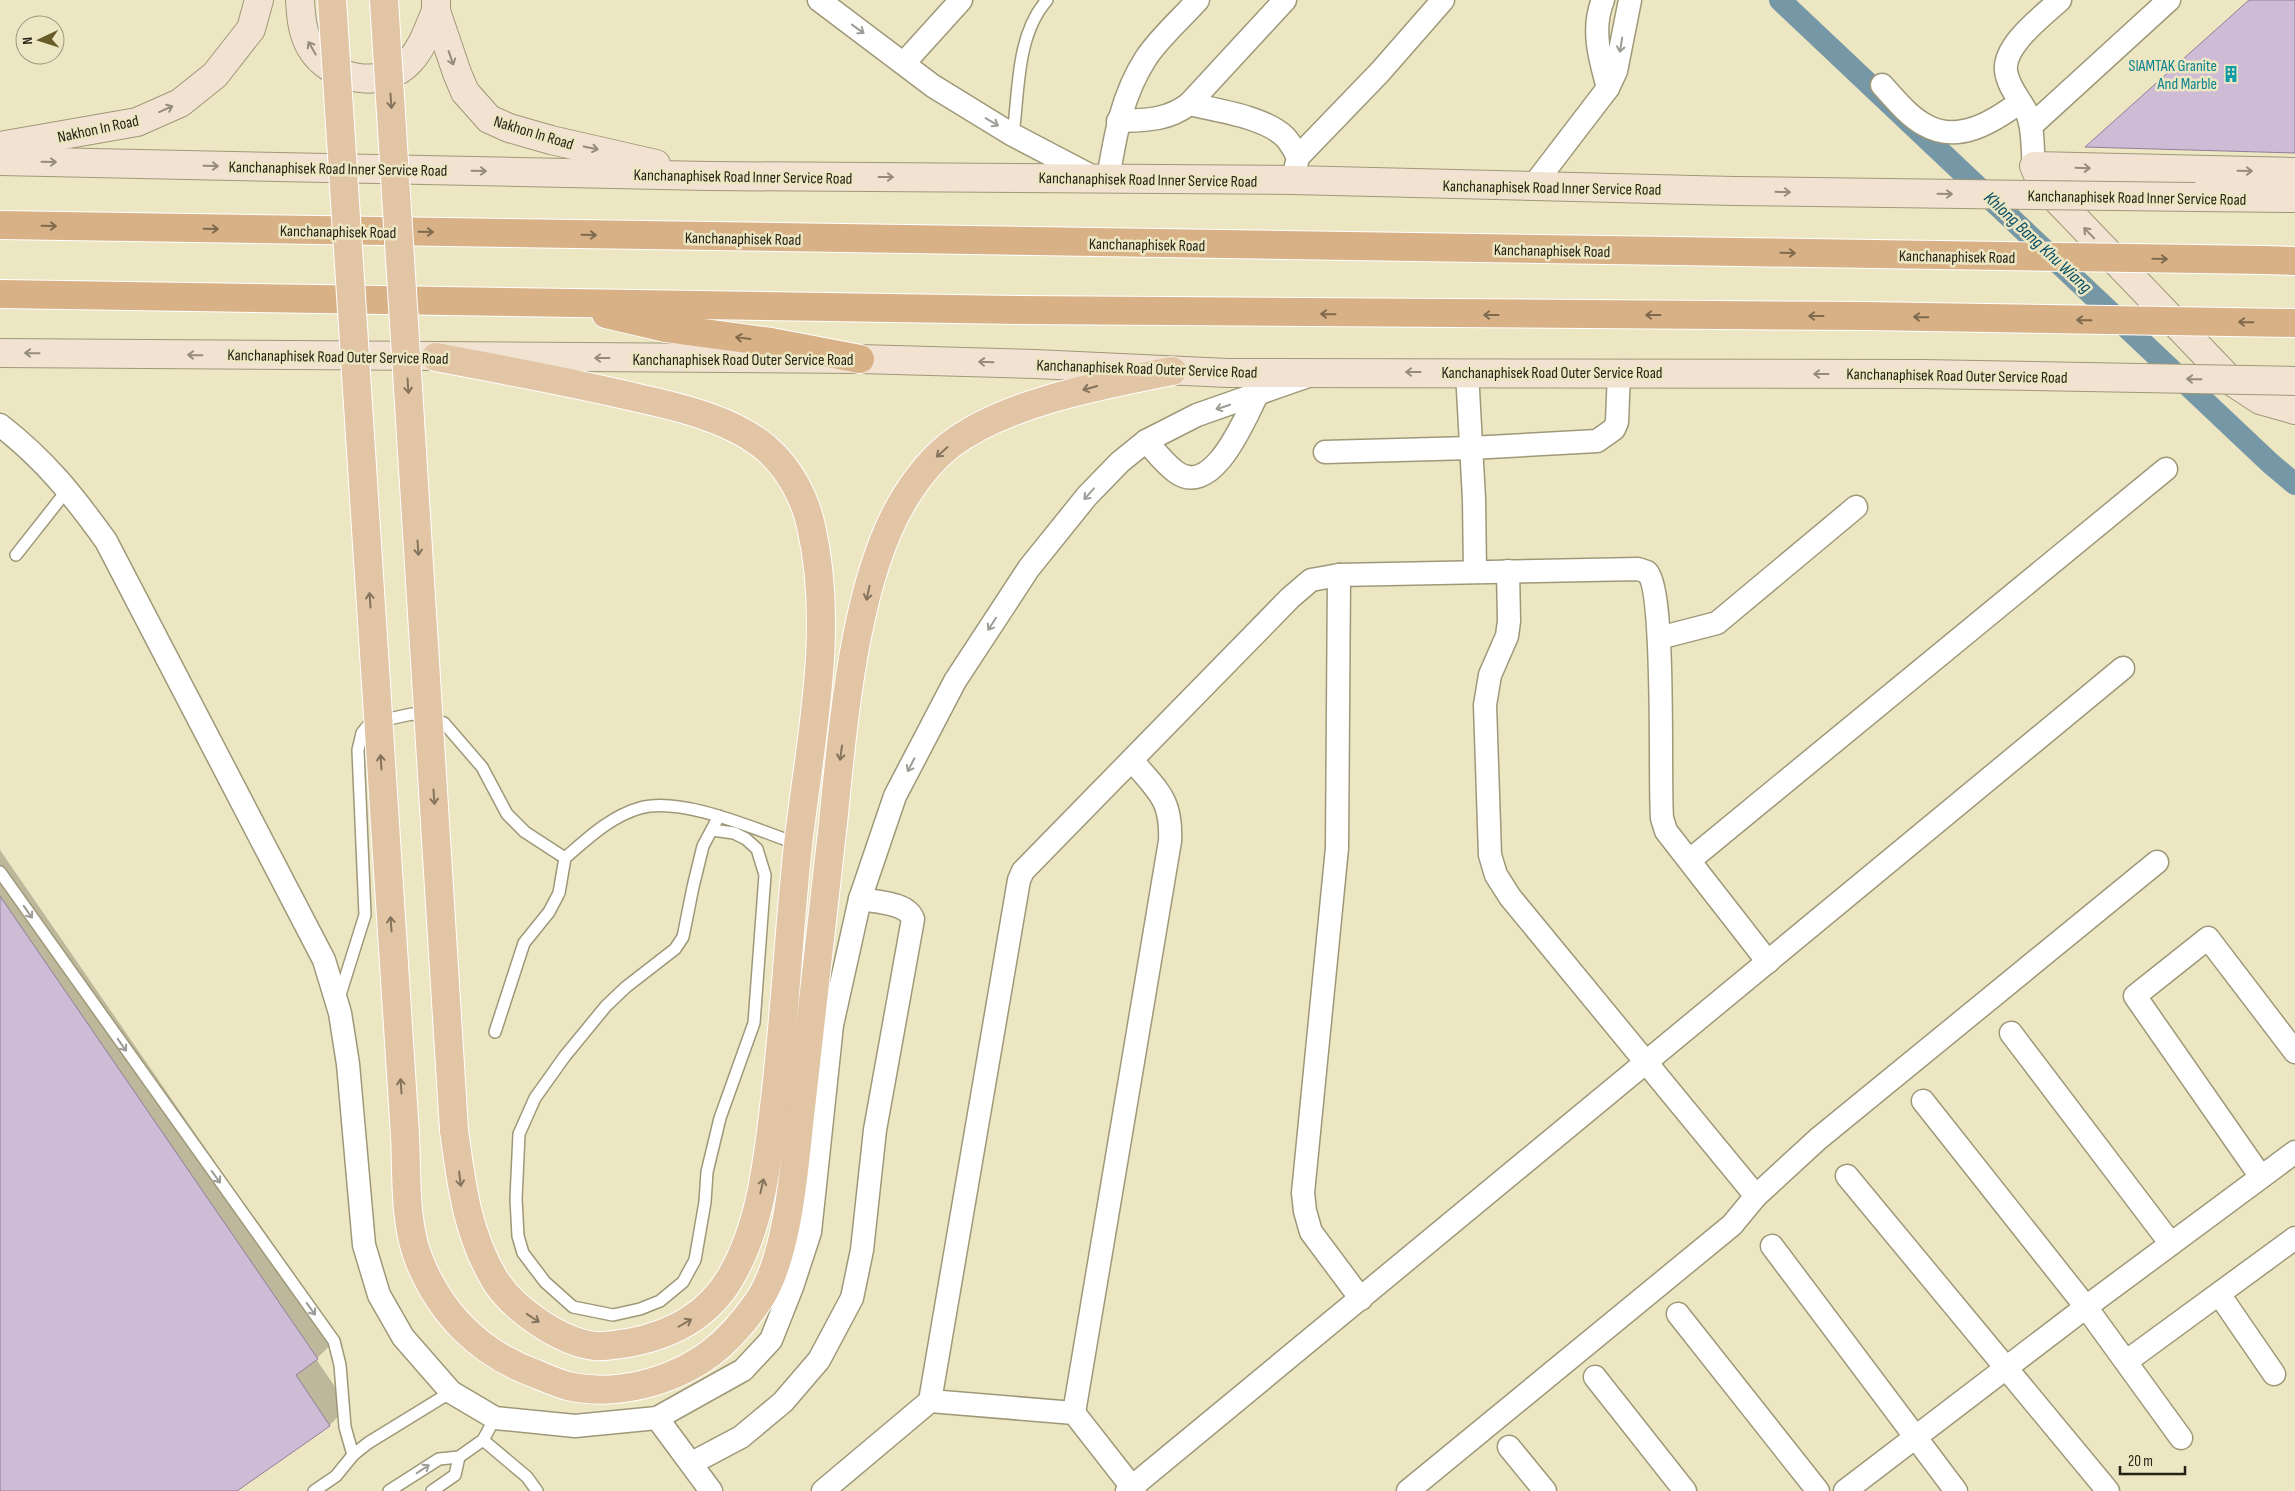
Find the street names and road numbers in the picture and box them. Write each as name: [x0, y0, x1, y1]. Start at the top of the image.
street label: Nakhon In Road: [56, 112, 141, 147]
street label: Nakhon In Road: [491, 112, 576, 155]
street label: Kanchanaphisek Road Inner Service Road: [228, 158, 447, 181]
street label: Kanchanaphisek Road Inner Service Road: [633, 166, 852, 189]
street label: Kanchanaphisek Road Inner Service Road: [1038, 169, 1257, 192]
street label: Kanchanaphisek Road Inner Service Road: [1442, 177, 1661, 200]
street label: Kanchanaphisek Road Inner Service Road: [2027, 187, 2246, 210]
street label: Kanchanaphisek Road: [280, 222, 396, 243]
street label: Kanchanaphisek Road: [685, 229, 801, 250]
street label: Kanchanaphisek Road: [1089, 235, 1205, 256]
street label: Kanchanaphisek Road: [1494, 241, 1610, 262]
street label: Kanchanaphisek Road: [1899, 247, 2015, 268]
street label: Kanchanaphisek Road Outer Service Road: [227, 346, 449, 369]
street label: Kanchanaphisek Road Outer Service Road: [632, 351, 854, 370]
street label: Kanchanaphisek Road Outer Service Road: [1036, 356, 1258, 383]
street label: Kanchanaphisek Road Outer Service Road: [1441, 364, 1663, 383]
street label: Kanchanaphisek Road Outer Service Road: [1846, 365, 2068, 388]

